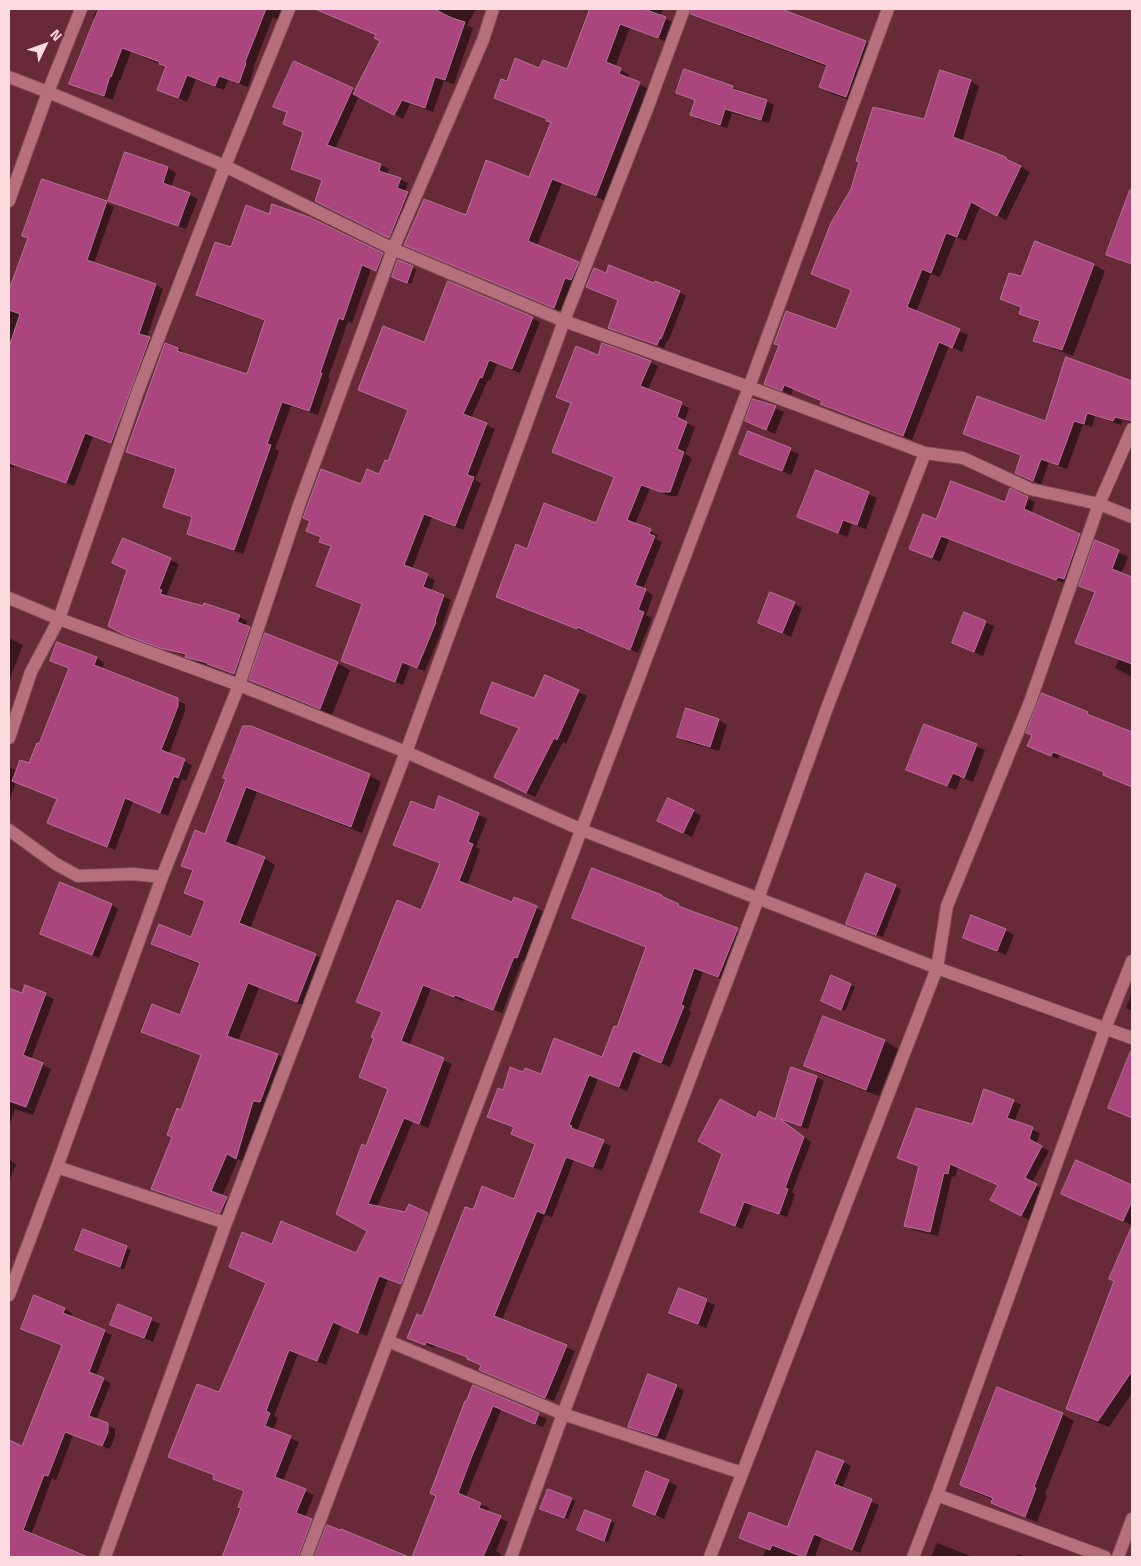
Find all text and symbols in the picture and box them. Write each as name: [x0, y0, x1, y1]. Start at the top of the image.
north arrow: [20, 20, 70, 70]
text: N: [45, 24, 68, 45]

